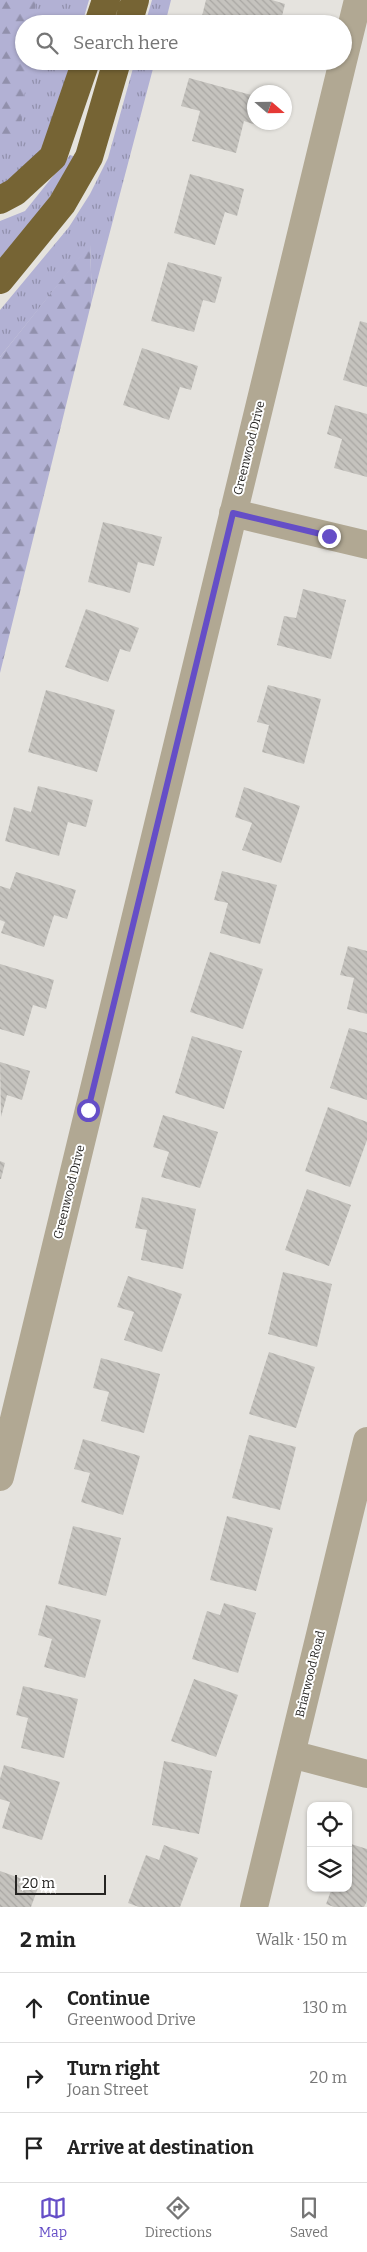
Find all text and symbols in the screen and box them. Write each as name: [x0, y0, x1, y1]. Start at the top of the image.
search box: [15, 15, 352, 70]
icon: search: [33, 29, 61, 57]
text: Search here: [73, 31, 178, 54]
north arrow: [247, 85, 292, 130]
street label: Greenwood Drive: [231, 399, 267, 497]
route end: [318, 525, 341, 548]
route start: [77, 1099, 100, 1122]
street label: Greenwood Drive: [51, 1143, 87, 1241]
street label: Briarwood Road: [292, 1629, 328, 1719]
map controls: [307, 1802, 352, 1892]
button: locate: [307, 1802, 352, 1847]
button: layers: [307, 1847, 352, 1892]
scale bar: [15, 1872, 106, 1895]
text: 20 m: [22, 1875, 55, 1892]
text: 2 min: [20, 1927, 76, 1953]
text: Walk · 150 m: [256, 1930, 347, 1949]
text: Continue: [67, 1987, 150, 2010]
icon: ahead: [20, 1994, 48, 2022]
text: 130 m: [303, 1998, 347, 2017]
text: Greenwood Drive: [67, 2010, 196, 2029]
text: Turn right: [67, 2057, 160, 2080]
icon: right: [20, 2064, 48, 2092]
text: 20 m: [310, 2068, 347, 2087]
text: Joan Street: [67, 2080, 149, 2099]
icon: arrive: [20, 2134, 48, 2162]
text: Arrive at destination: [67, 2136, 254, 2159]
tab: Map: [39, 2194, 67, 2241]
tab: Directions: [145, 2194, 212, 2241]
tab: Saved: [290, 2194, 328, 2241]

